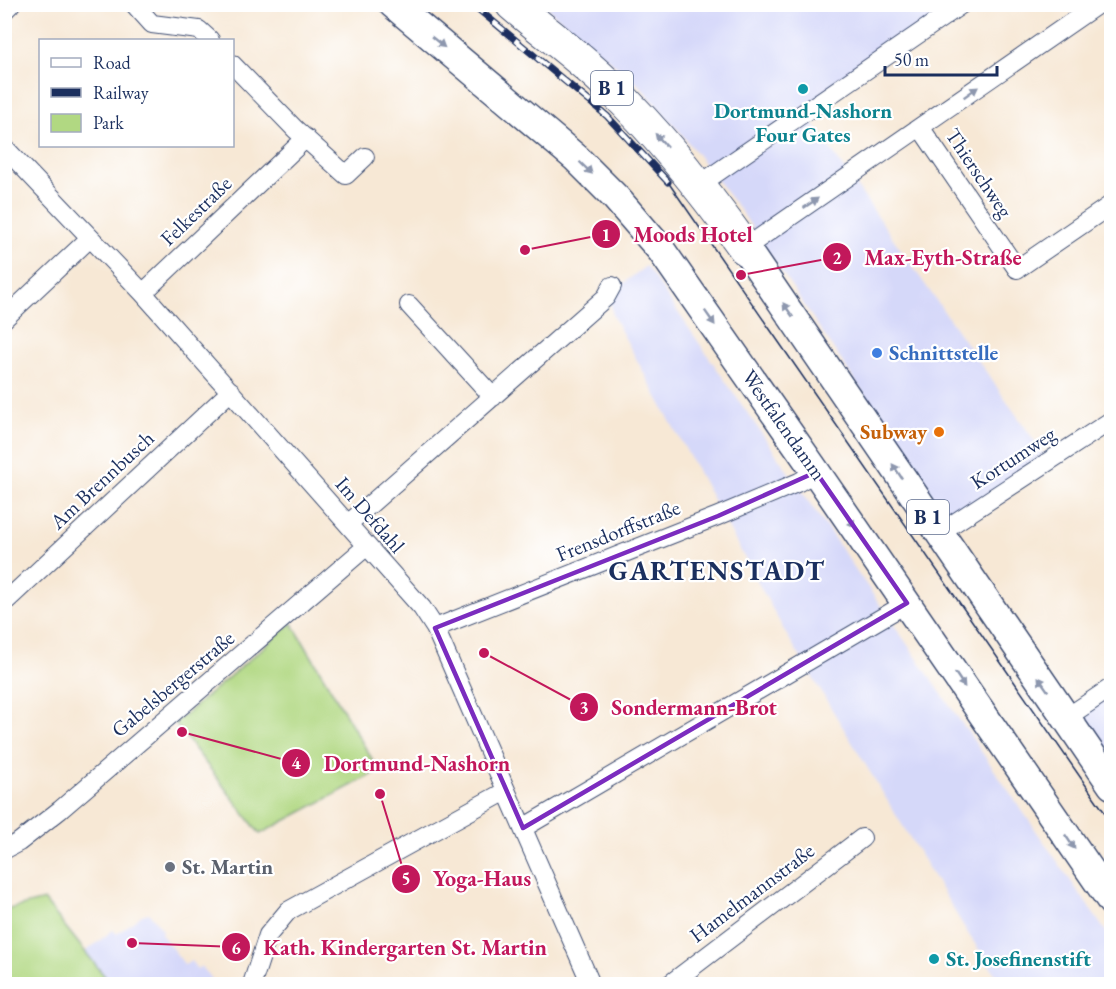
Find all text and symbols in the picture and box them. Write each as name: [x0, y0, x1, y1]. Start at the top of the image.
one-way arrow: [430, 35, 446, 48]
legend: [39, 39, 234, 147]
scale bar: [885, 39, 998, 77]
text: 50 m: [894, 48, 929, 71]
text: Road: [93, 51, 132, 74]
road number: B 1: [591, 71, 633, 105]
text: Railway: [93, 81, 149, 104]
marker: Dortmund-Nashorn Four Gates: [796, 82, 810, 96]
one-way arrow: [963, 86, 979, 98]
place label: Dortmund-Nashorn Four Gates: [714, 97, 892, 148]
text: Park: [93, 111, 124, 134]
street label: Thierschweg: [940, 123, 1020, 223]
one-way arrow: [655, 133, 669, 147]
one-way arrow: [579, 161, 594, 175]
street label: Felkestraße: [154, 170, 237, 251]
one-way arrow: [802, 197, 818, 209]
callout: Moods Hotel: [591, 214, 764, 254]
text: Moods Hotel: [633, 220, 753, 249]
text: 1: [601, 223, 611, 246]
callout: Max-Eyth-Straße: [822, 237, 1033, 277]
text: Max-Eyth-Straße: [864, 243, 1022, 272]
text: 2: [832, 246, 842, 269]
one-way arrow: [782, 302, 794, 318]
one-way arrow: [704, 310, 716, 326]
place label: Schnittstelle: [889, 339, 998, 366]
marker: Schnittstelle: [870, 346, 884, 360]
street label: Westfalendamm: [736, 364, 833, 485]
place label: Subway: [860, 418, 928, 445]
street label: Kortumweg: [965, 420, 1061, 495]
street label: Am Brennbusch: [43, 424, 160, 535]
marker: Subway: [932, 425, 946, 439]
one-way arrow: [891, 464, 903, 480]
street label: Im Defdahl: [330, 471, 411, 559]
street label: Frensdorffstraße: [552, 493, 684, 568]
road number: B 1: [907, 500, 949, 534]
one-way arrow: [844, 511, 856, 527]
district label: GARTENSTADT: [609, 553, 825, 588]
street label: Gabelsbergerstraße: [106, 624, 240, 743]
one-way arrow: [954, 672, 966, 688]
one-way arrow: [1037, 677, 1049, 693]
callout: Sondermann-Brot: [569, 687, 789, 727]
text: Sondermann-Brot: [611, 693, 778, 722]
text: 3: [579, 696, 589, 719]
callout: Dortmund-Nashorn: [281, 743, 522, 783]
text: Dortmund-Nashorn: [324, 749, 511, 778]
text: 4: [291, 751, 301, 774]
one-way arrow: [1064, 833, 1076, 849]
street label: Hamelmannstraße: [684, 837, 819, 948]
place label: St. Martin: [182, 853, 273, 880]
callout: Yoga-Haus: [391, 859, 543, 899]
marker: St. Martin: [163, 860, 177, 874]
text: Yoga-Haus: [433, 864, 531, 893]
text: 5: [401, 867, 411, 890]
callout: Kath. Kindergarten St. Martin: [221, 927, 559, 967]
text: Kath. Kindergarten St. Martin: [263, 933, 547, 962]
text: 6: [231, 936, 241, 959]
place label: St. Josefinenstift: [946, 945, 1091, 972]
marker: St. Josefinenstift: [927, 952, 941, 966]

